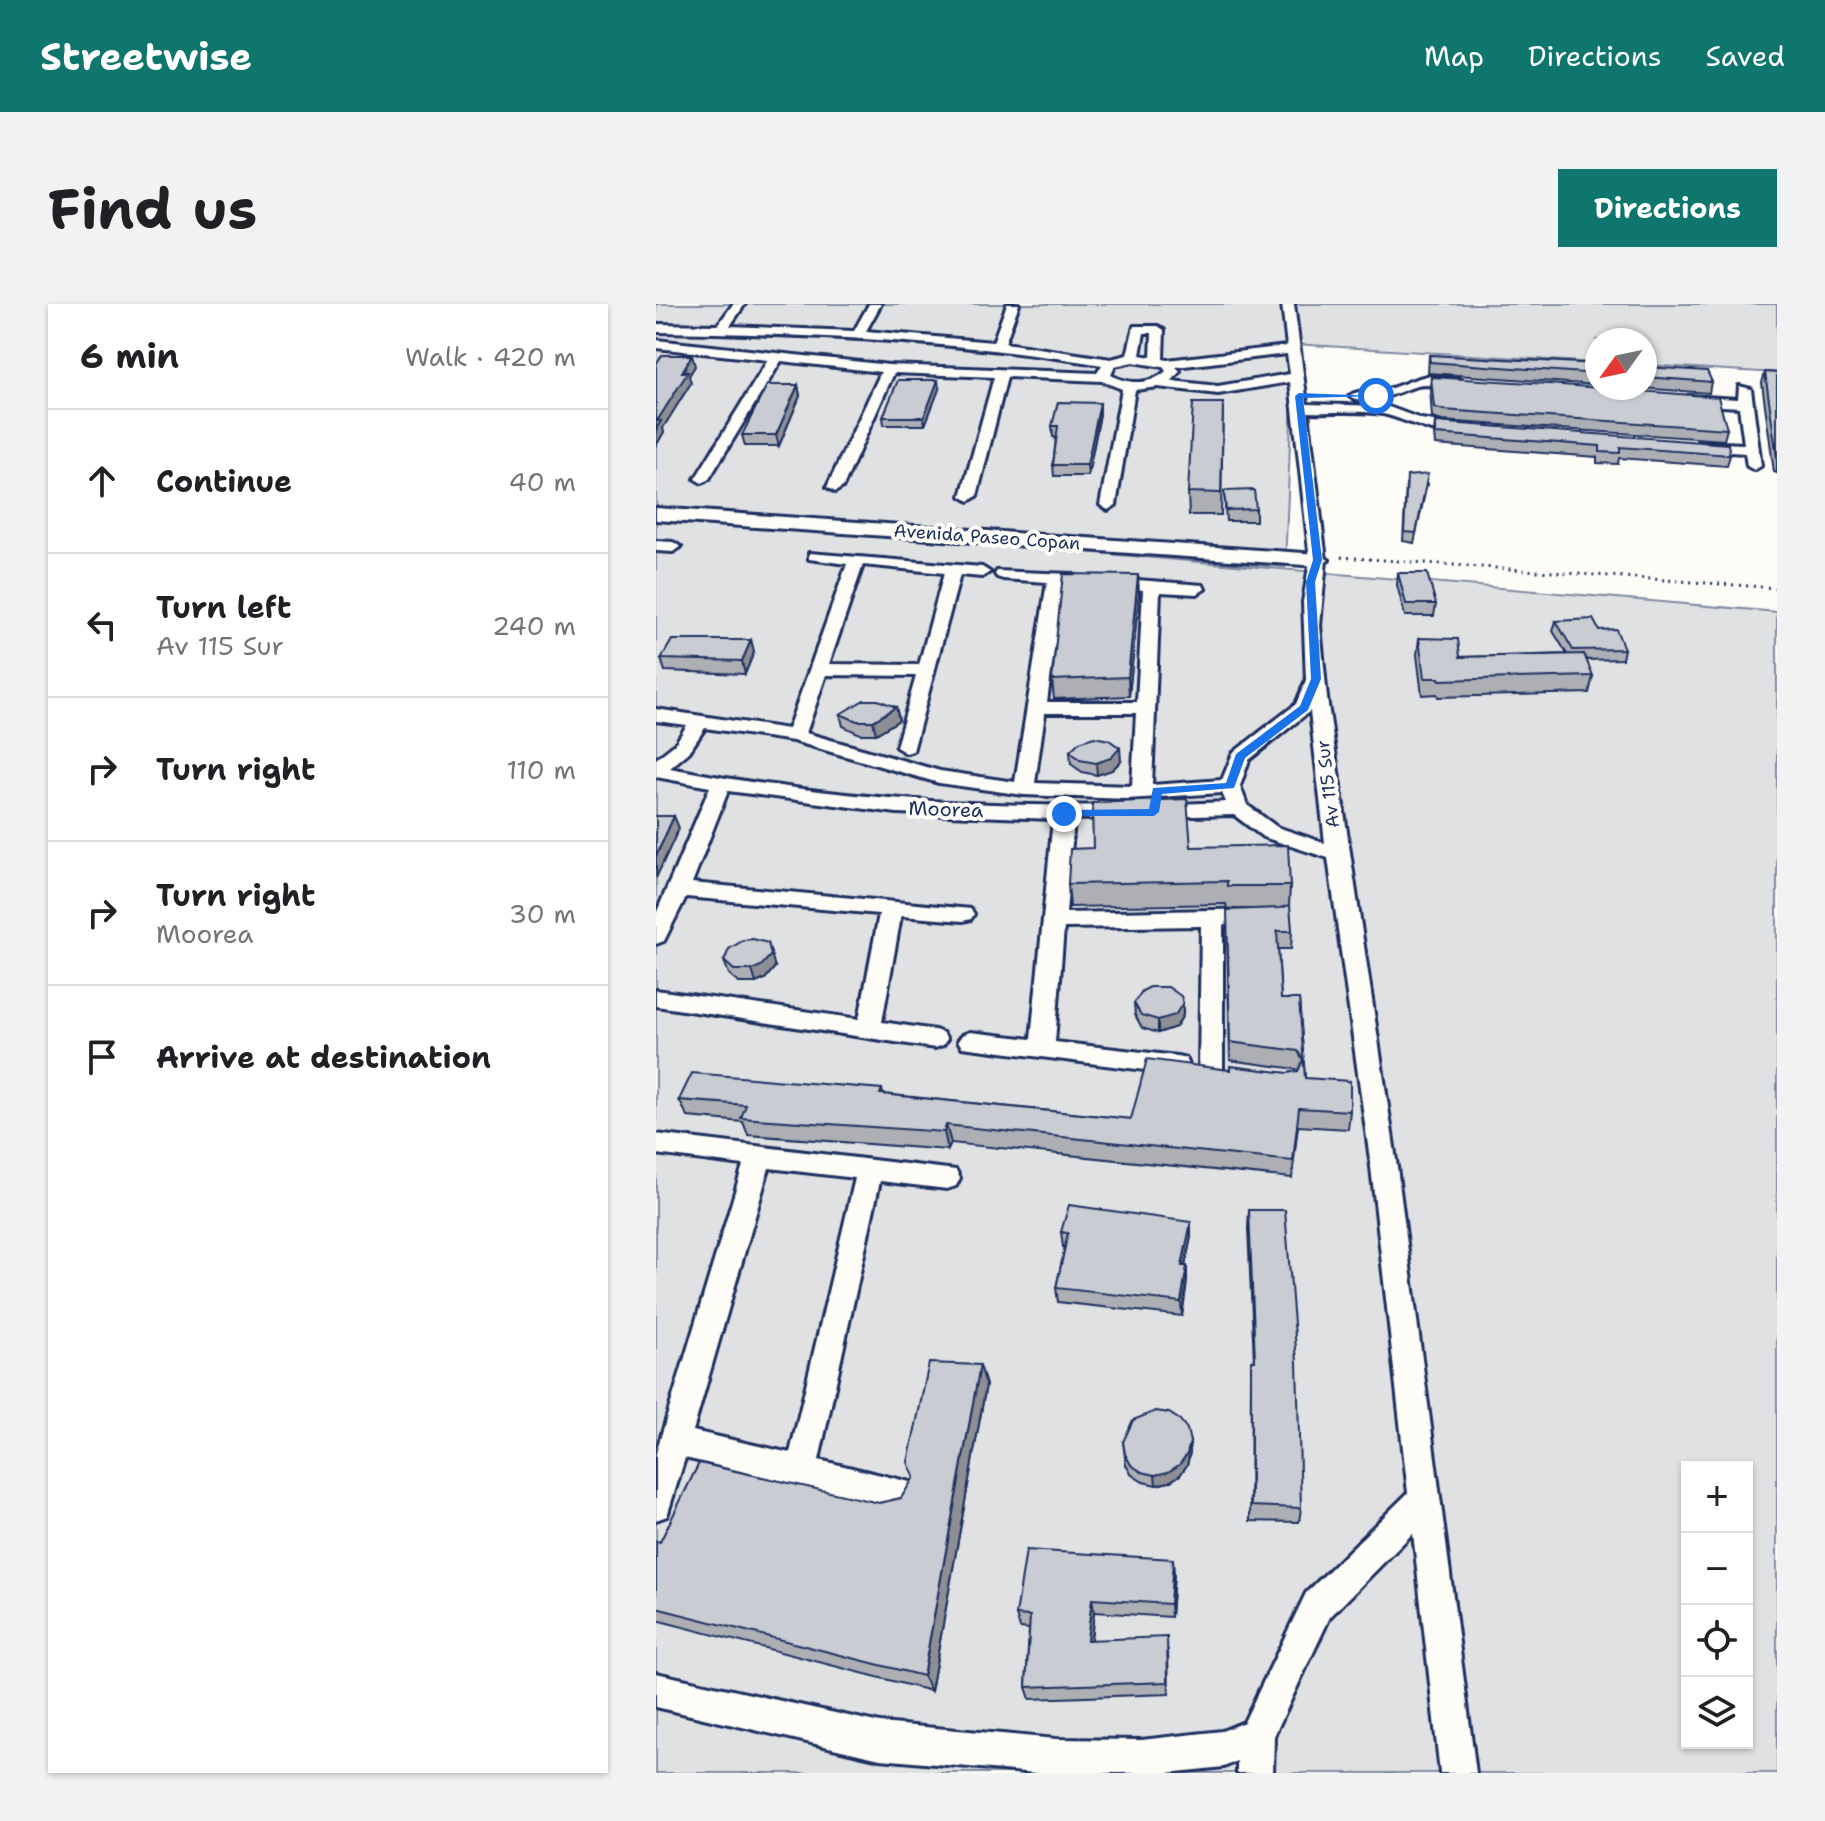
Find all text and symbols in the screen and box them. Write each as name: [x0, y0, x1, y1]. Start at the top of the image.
text: Streetwise: [40, 31, 252, 82]
text: Map: [1424, 37, 1484, 75]
text: Directions: [1528, 37, 1662, 75]
text: Saved: [1706, 37, 1785, 75]
button: Directions: [1558, 169, 1777, 247]
text: Find us: [48, 171, 257, 246]
north arrow: [1585, 328, 1657, 400]
text: 6 min: [80, 333, 179, 379]
text: Walk · 420 m: [405, 339, 576, 374]
route start: [1358, 378, 1394, 414]
icon: ahead: [80, 459, 124, 503]
text: Continue: [156, 461, 292, 502]
text: 40 m: [509, 464, 576, 499]
street label: Avenida Paseo Copan: [893, 519, 1081, 555]
text: Turn left: [156, 587, 291, 628]
icon: left: [80, 603, 124, 647]
text: 240 m: [492, 608, 576, 643]
text: Av 115 Sur: [156, 628, 284, 663]
street label: Av 115 Sur: [1311, 739, 1345, 829]
icon: right: [80, 747, 124, 791]
text: Turn right: [156, 749, 315, 790]
text: 110 m: [506, 752, 576, 787]
street label: Moorea: [908, 795, 984, 823]
route end: [1046, 796, 1082, 832]
text: Turn right: [156, 875, 315, 916]
icon: right: [80, 891, 124, 935]
text: 30 m: [509, 896, 576, 931]
text: Moorea: [156, 916, 253, 951]
icon: arrive: [80, 1035, 124, 1079]
text: Arrive at destination: [156, 1037, 491, 1078]
map controls: [1681, 1461, 1753, 1749]
button: +: [1681, 1461, 1753, 1533]
button: −: [1681, 1533, 1753, 1605]
button: locate: [1681, 1605, 1753, 1677]
button: layers: [1681, 1677, 1753, 1749]

